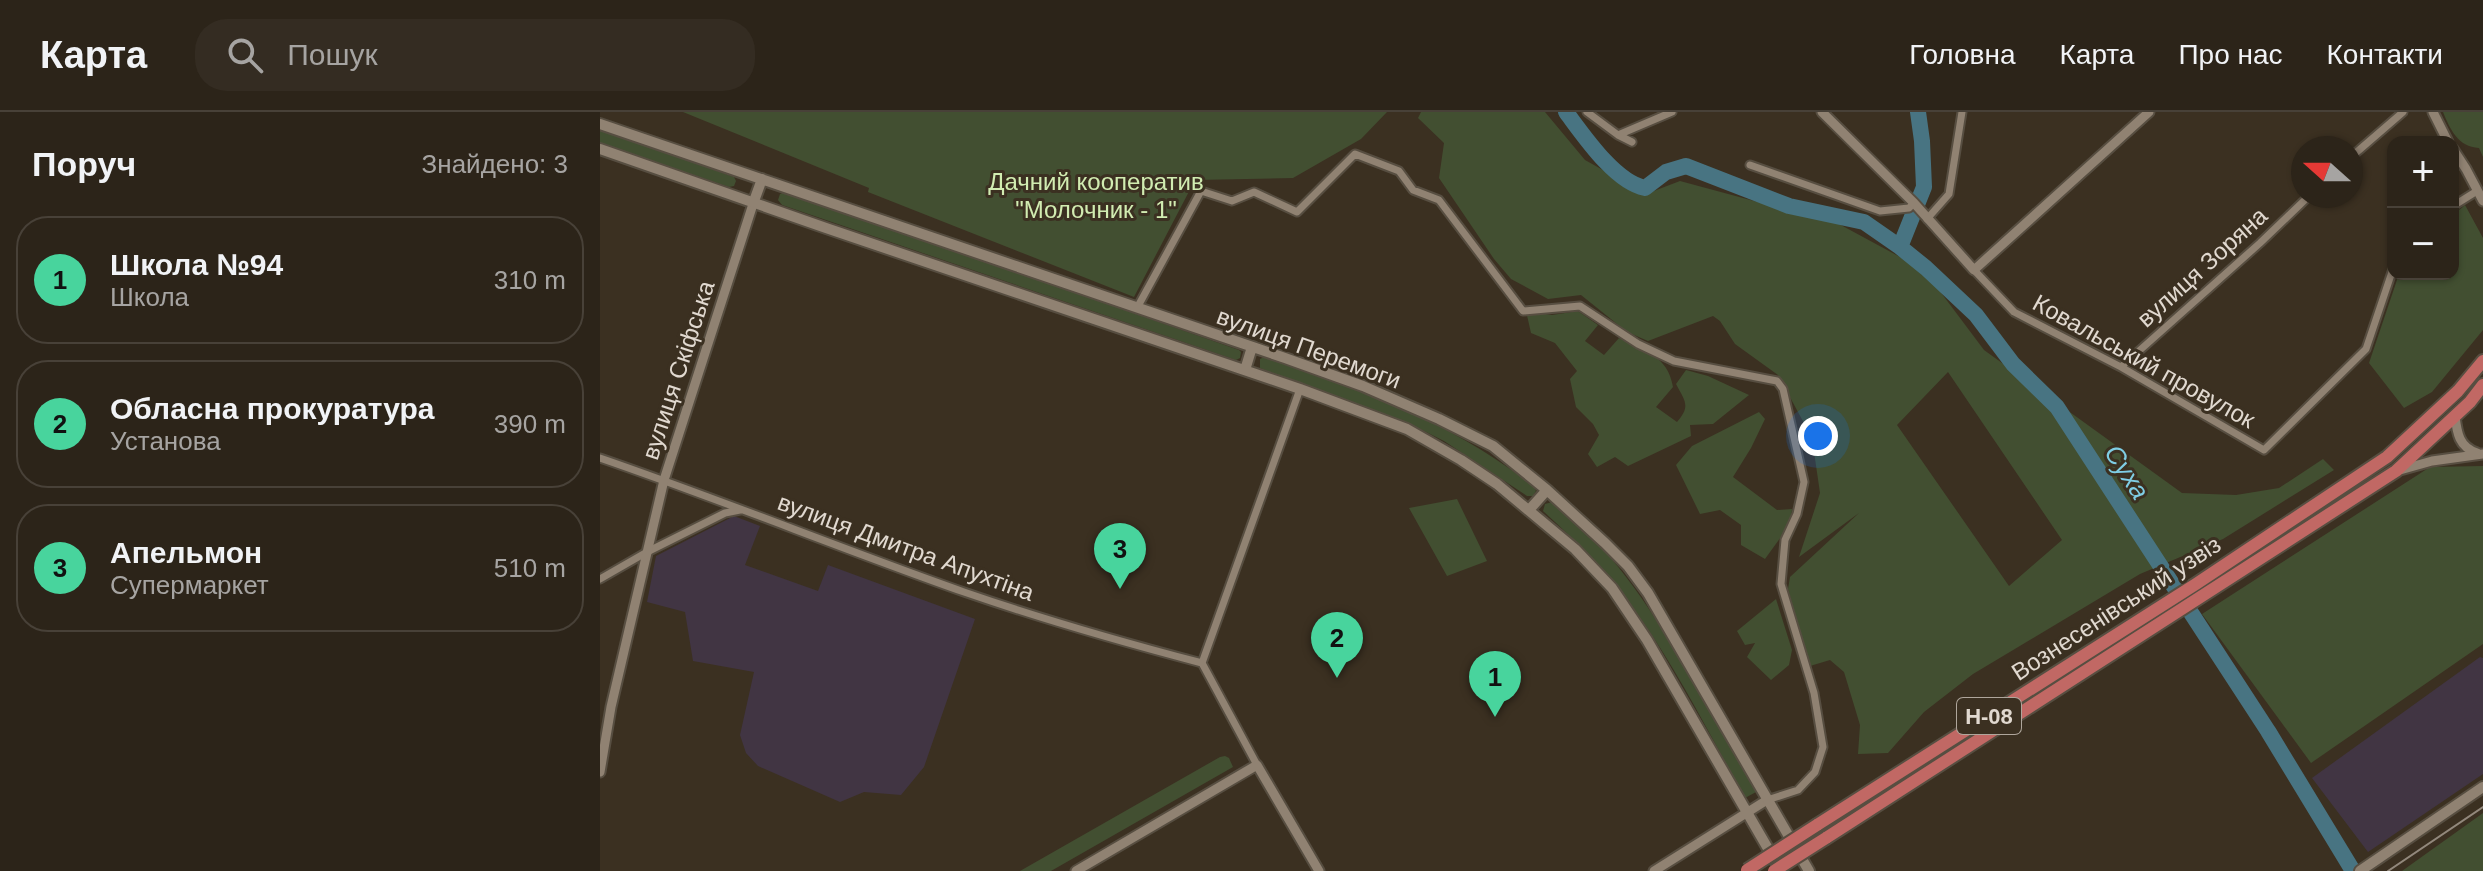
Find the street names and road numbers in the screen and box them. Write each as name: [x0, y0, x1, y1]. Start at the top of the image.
street label: вулиця Зоряна: [2132, 201, 2273, 332]
street label: вулиця Скіфська: [636, 277, 720, 463]
street label: Ковальський провулок: [2028, 289, 2260, 434]
street label: вулиця Перемоги: [1213, 302, 1405, 394]
street label: вулиця Дмитра Апухтіна: [774, 488, 1038, 606]
street label: Вознесенівський узвіз: [2006, 530, 2226, 686]
road number: Н-08: [1957, 698, 2021, 734]

